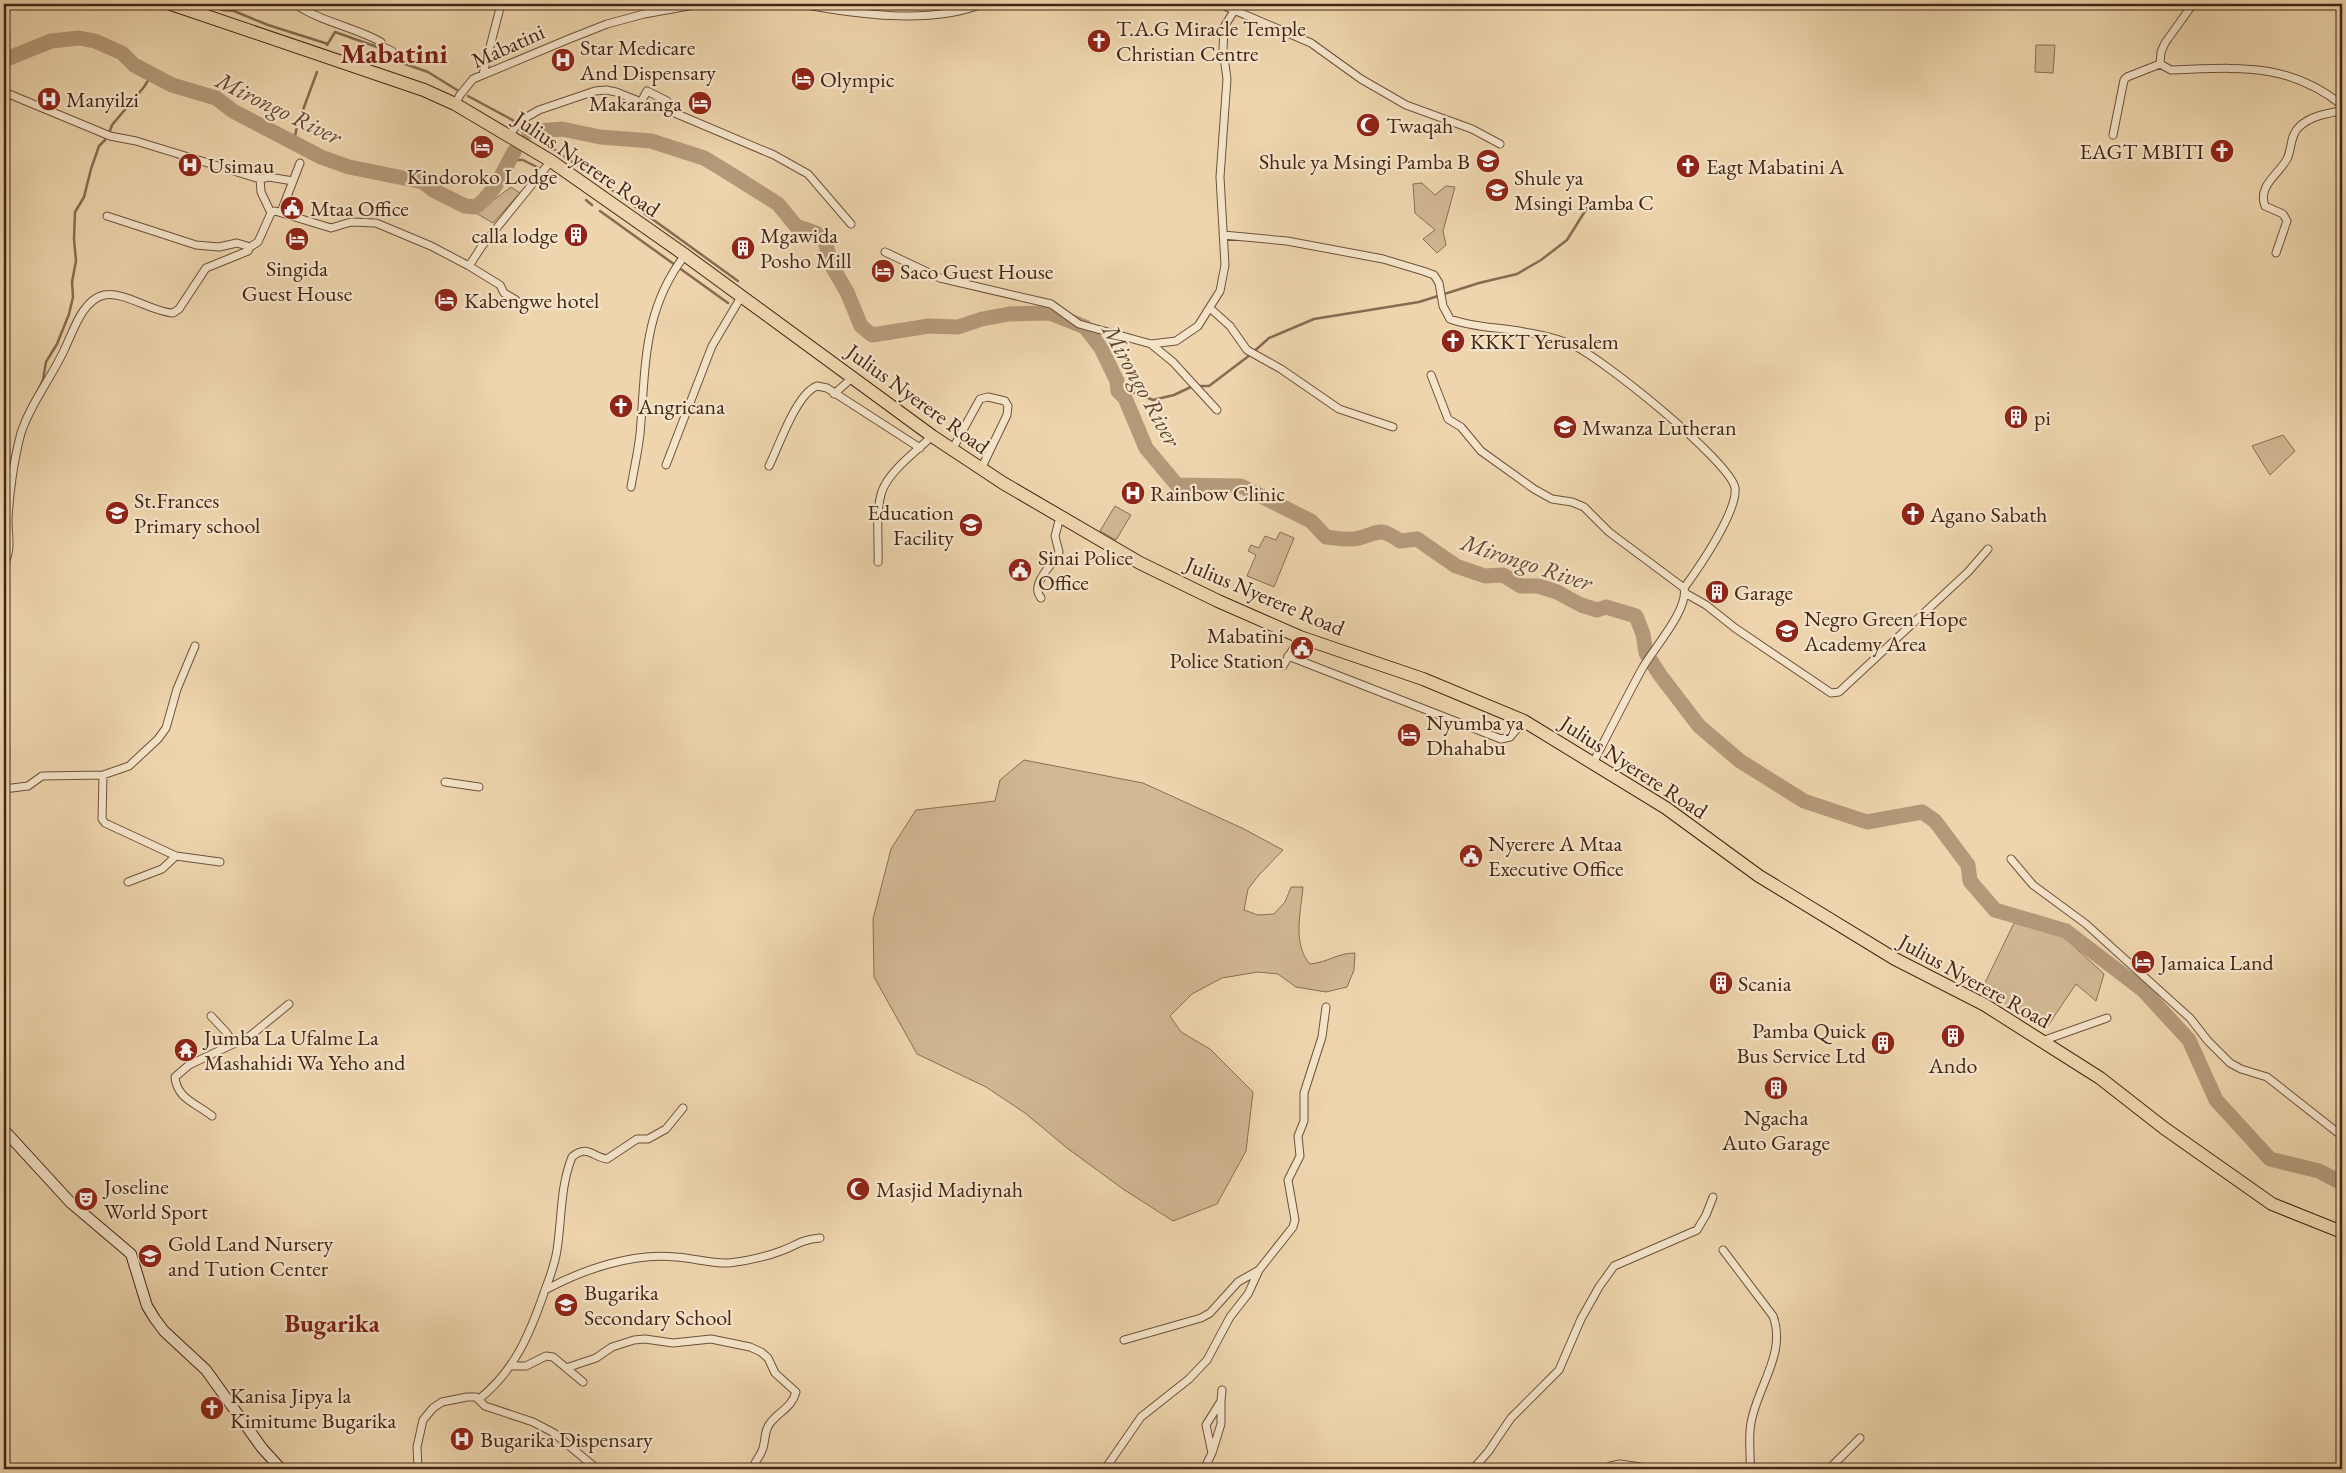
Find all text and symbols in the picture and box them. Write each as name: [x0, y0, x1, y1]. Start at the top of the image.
place label: T.A.G Miracle Temple Christian Centre: [1116, 14, 1306, 68]
street label: Mabatini: [467, 17, 549, 75]
church icon: T.A.G Miracle Temple Christian Centre: [1086, 28, 1112, 54]
place label: Star Medicare And Dispensary: [579, 33, 716, 87]
district label: Mabatini: [340, 35, 448, 71]
hospital icon: Star Medicare And Dispensary: [550, 47, 576, 73]
water label: Mirongo River: [209, 63, 349, 153]
place label: Olympic: [820, 65, 895, 94]
hotel icon: Olympic: [790, 66, 816, 92]
place label: Manyilzi: [66, 85, 139, 114]
hospital icon: Manyilzi: [36, 86, 62, 112]
place label: Makaranga: [589, 89, 682, 118]
hotel icon: Makaranga: [687, 90, 713, 116]
street label: Julius Nyerere Road: [507, 103, 666, 224]
place label: Twaqah: [1386, 111, 1453, 140]
mosque icon: Twaqah: [1355, 112, 1381, 138]
hotel icon: Kindoroko Lodge: [469, 134, 495, 160]
place label: EAGT MBITI: [2079, 137, 2205, 166]
church icon: EAGT MBITI: [2209, 138, 2235, 164]
place label: Shule ya Msingi Pamba B: [1259, 147, 1470, 176]
school or university icon: Shule ya Msingi Pamba B: [1475, 148, 1501, 174]
place label: Usimau: [208, 151, 275, 180]
hospital icon: Usimau: [177, 152, 203, 178]
place label: Eagt Mabatini A: [1706, 152, 1845, 181]
church icon: Eagt Mabatini A: [1675, 153, 1701, 179]
place label: Kindoroko Lodge: [407, 162, 558, 191]
place label: Shule ya Msingi Pamba C: [1514, 163, 1654, 217]
school or university icon: Shule ya Msingi Pamba C: [1484, 177, 1510, 203]
place label: Mtaa Office: [310, 194, 409, 223]
public building icon: Mtaa Office: [279, 195, 305, 221]
place label: calla lodge: [471, 221, 558, 250]
place label: Mgawida Posho Mill: [760, 221, 851, 275]
building icon: calla lodge: [563, 222, 589, 248]
hotel icon: Singida Guest House: [284, 226, 310, 252]
building icon: Mgawida Posho Mill: [730, 235, 756, 261]
place label: Singida Guest House: [242, 254, 353, 308]
place label: Saco Guest House: [900, 257, 1054, 286]
hotel icon: Saco Guest House: [870, 258, 896, 284]
place label: Kabengwe hotel: [464, 286, 599, 315]
hotel icon: Kabengwe hotel: [433, 287, 459, 313]
water label: Mirongo River: [1095, 316, 1189, 454]
place label: KKKT Yerusalem: [1470, 327, 1619, 356]
church icon: KKKT Yerusalem: [1440, 328, 1466, 354]
street label: Julius Nyerere Road: [839, 336, 996, 461]
place label: Angricana: [637, 392, 725, 421]
church icon: Angricana: [608, 393, 634, 419]
place label: pi: [2034, 403, 2051, 432]
building icon: pi: [2003, 404, 2029, 430]
place label: Mwanza Lutheran: [1582, 413, 1737, 442]
school or university icon: Mwanza Lutheran: [1552, 414, 1578, 440]
place label: Rainbow Clinic: [1150, 479, 1285, 508]
hospital icon: Rainbow Clinic: [1120, 480, 1146, 506]
place label: St.Frances Primary school: [134, 486, 260, 540]
place label: Education Facility: [867, 498, 954, 552]
school or university icon: St.Frances Primary school: [104, 500, 130, 526]
place label: Agano Sabath: [1929, 500, 2047, 529]
church icon: Agano Sabath: [1900, 501, 1926, 527]
school or university icon: Education Facility: [958, 512, 984, 538]
water label: Mirongo River: [1456, 526, 1598, 598]
place label: Sinai Police Office: [1038, 543, 1134, 597]
street label: Julius Nyerere Road: [1179, 549, 1350, 643]
public building icon: Sinai Police Office: [1007, 557, 1033, 583]
place label: Garage: [1734, 578, 1794, 607]
building icon: Garage: [1704, 579, 1730, 605]
place label: Negro Green Hope Academy Area: [1803, 604, 1968, 658]
school or university icon: Negro Green Hope Academy Area: [1774, 618, 1800, 644]
place label: Mabatini Police Station: [1170, 621, 1284, 675]
public building icon: Mabatini Police Station: [1289, 635, 1315, 661]
street label: Julius Nyerere Road: [1553, 707, 1714, 826]
place label: Nyumba ya Dhahabu: [1426, 708, 1524, 762]
hotel icon: Nyumba ya Dhahabu: [1396, 722, 1422, 748]
place label: Nyerere A Mtaa Executive Office: [1488, 829, 1624, 883]
public building icon: Nyerere A Mtaa Executive Office: [1458, 843, 1484, 869]
street label: Julius Nyerere Road: [1892, 926, 2057, 1035]
place label: Jamaica Land: [2158, 948, 2275, 977]
hotel icon: Jamaica Land: [2130, 949, 2156, 975]
place label: Scania: [1738, 969, 1792, 998]
building icon: Scania: [1708, 970, 1734, 996]
place label: Pamba Quick Bus Service Ltd: [1736, 1016, 1867, 1070]
place label: Jumba La Ufalme La Mashahidi Wa Yeho and: [202, 1023, 406, 1077]
building icon: Ando: [1940, 1023, 1966, 1049]
building icon: Pamba Quick Bus Service Ltd: [1870, 1030, 1896, 1056]
temple icon: Jumba La Ufalme La Mashahidi Wa Yeho and: [173, 1037, 199, 1063]
place label: Ando: [1928, 1051, 1978, 1080]
building icon: Ngacha Auto Garage: [1763, 1075, 1789, 1101]
place label: Ngacha Auto Garage: [1721, 1103, 1830, 1157]
place label: Joseline World Sport: [102, 1172, 208, 1226]
place label: Masjid Madiynah: [876, 1175, 1023, 1204]
mosque icon: Masjid Madiynah: [845, 1176, 871, 1202]
theatre icon: Joseline World Sport: [73, 1186, 99, 1212]
place label: Gold Land Nursery and Tution Center: [168, 1229, 334, 1283]
school or university icon: Gold Land Nursery and Tution Center: [137, 1243, 163, 1269]
place label: Bugarika Secondary School: [584, 1278, 732, 1332]
school or university icon: Bugarika Secondary School: [553, 1292, 579, 1318]
district label: Bugarika: [284, 1307, 381, 1340]
place label: Kanisa Jipya la Kimitume Bugarika: [230, 1381, 396, 1435]
church icon: Kanisa Jipya la Kimitume Bugarika: [199, 1395, 225, 1421]
place label: Bugarika Dispensary: [480, 1425, 653, 1454]
hospital icon: Bugarika Dispensary: [449, 1426, 475, 1452]

